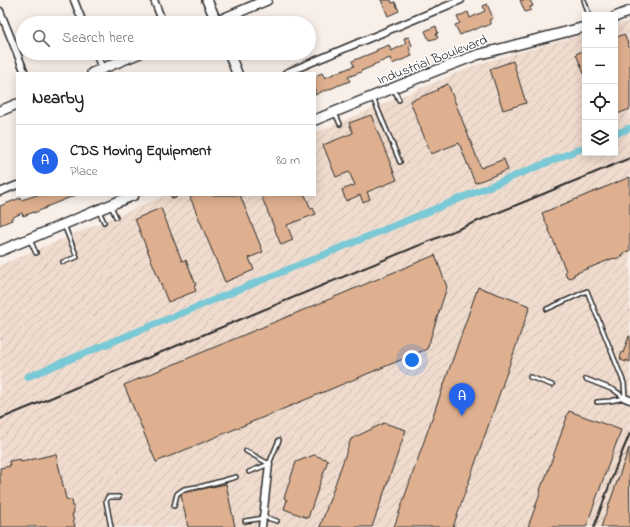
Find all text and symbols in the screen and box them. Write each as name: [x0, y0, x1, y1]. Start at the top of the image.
map controls: [582, 12, 618, 156]
button: +: [582, 12, 618, 48]
search box: [16, 16, 316, 60]
icon: search: [30, 27, 52, 49]
text: Search here: [62, 27, 134, 49]
street label: Industrial Boulevard: [374, 30, 491, 91]
button: −: [582, 48, 618, 84]
button: locate: [582, 84, 618, 120]
text: Nearby: [32, 86, 84, 111]
button: layers: [582, 120, 618, 156]
text: CDS Moving Equipment: [70, 140, 211, 162]
text: A: [41, 151, 49, 170]
text: 80 m: [276, 151, 300, 170]
text: Place: [70, 162, 98, 181]
your location: [402, 350, 422, 370]
pin: A: [449, 383, 475, 416]

